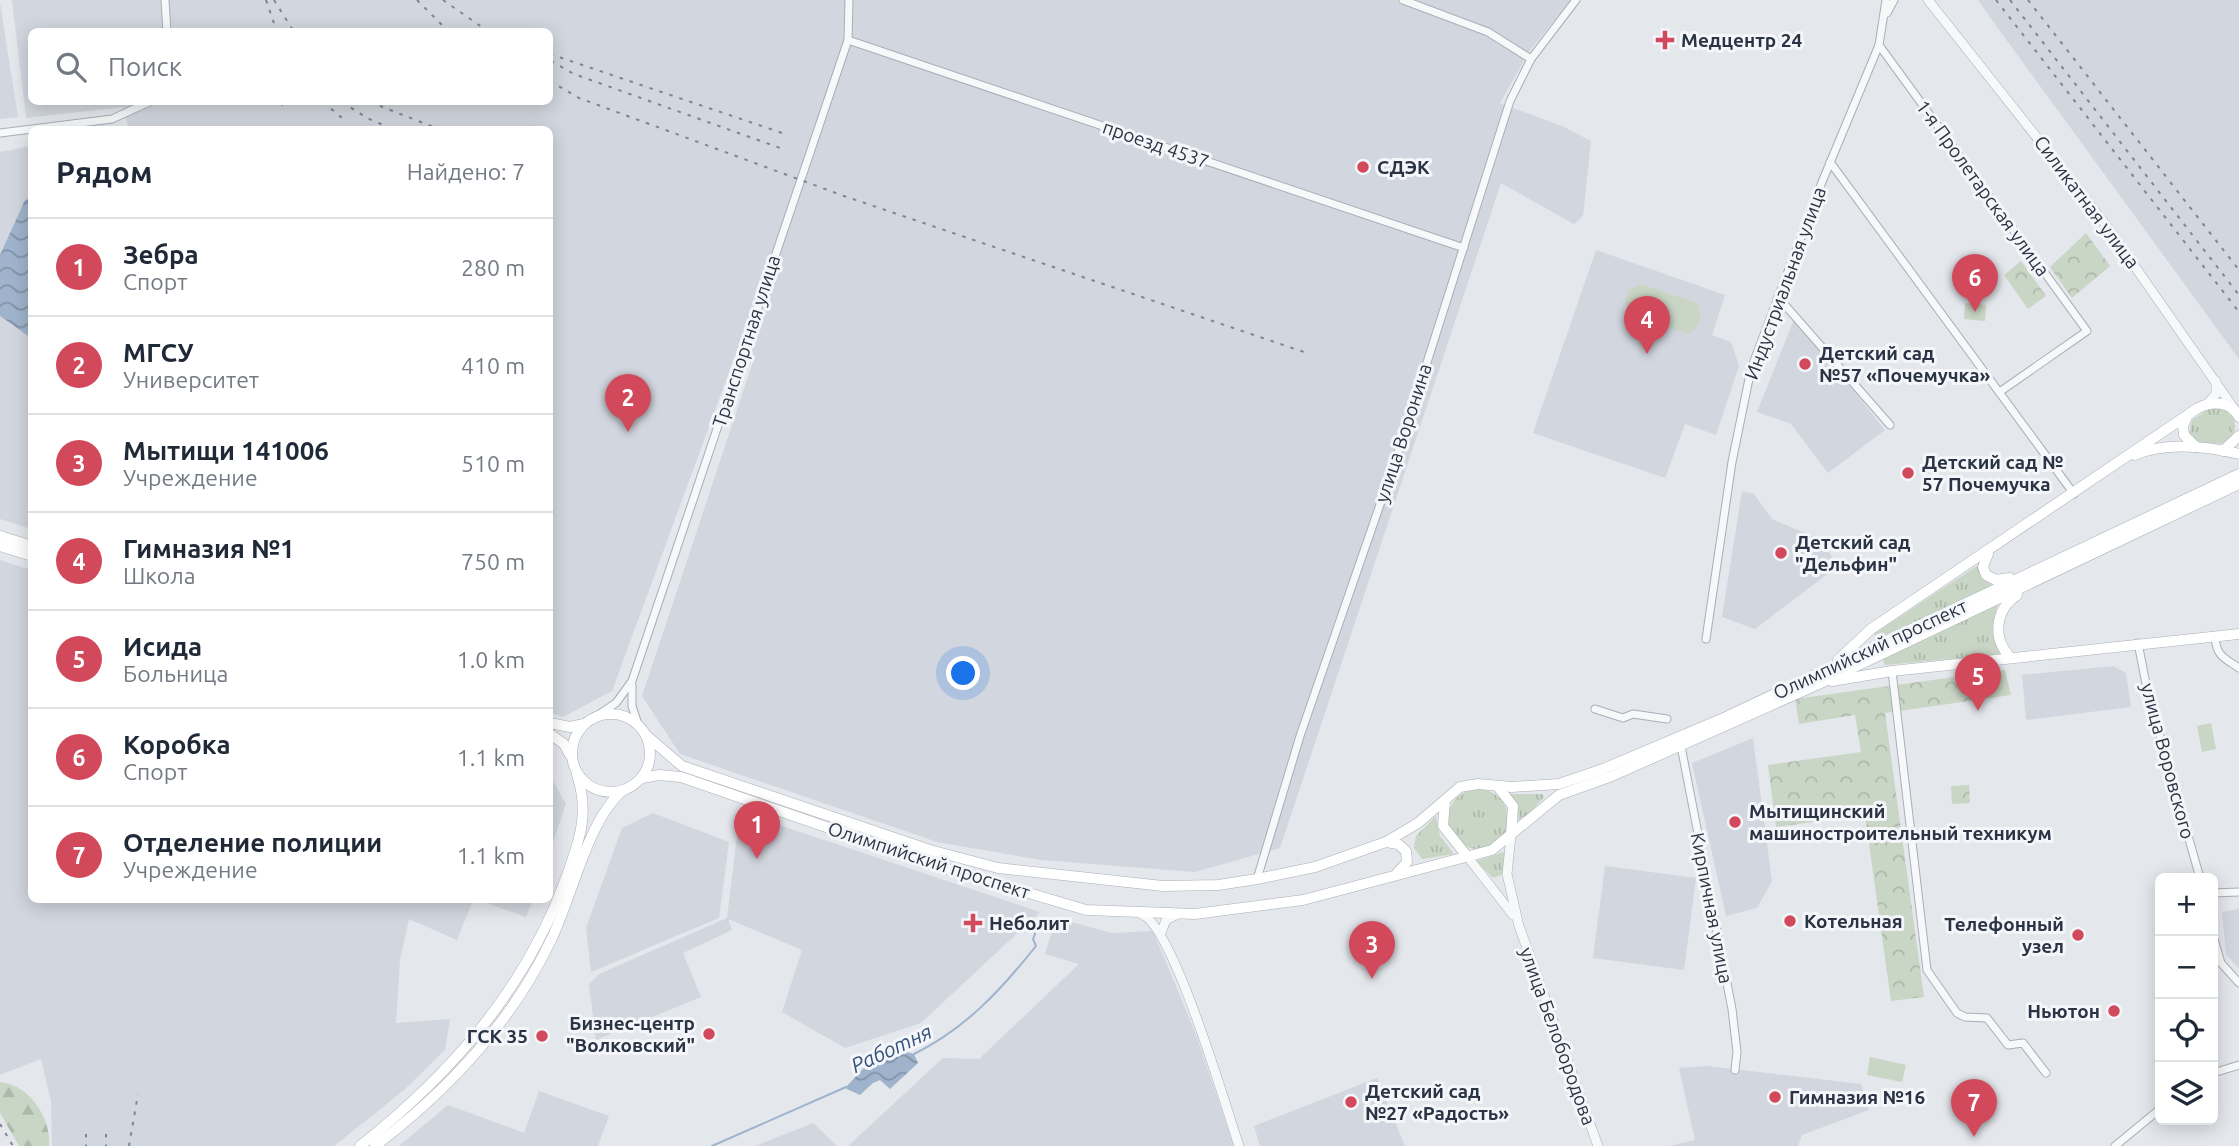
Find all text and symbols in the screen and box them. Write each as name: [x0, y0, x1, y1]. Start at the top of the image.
search box: [28, 28, 553, 105]
place label: Медцентр 24: [1681, 29, 1802, 51]
marker: Медцентр 24: [1655, 30, 1675, 50]
icon: search: [52, 48, 90, 86]
text: Поиск: [108, 52, 182, 81]
street label: 1-я Пролетарская улица: [1912, 96, 2054, 280]
street label: проезд 4537: [1100, 116, 1212, 172]
street label: Силикатная улица: [2030, 131, 2144, 273]
text: Рядом: [56, 155, 152, 189]
place label: СДЭК: [1377, 156, 1430, 178]
text: Найдено: 7: [407, 159, 525, 184]
marker: СДЭК: [1355, 159, 1371, 175]
street label: Индустриальная улица: [1740, 184, 1830, 382]
text: Зебра: [123, 240, 199, 269]
street label: Транспортная улица: [708, 252, 784, 430]
pin: 6: [1952, 254, 1998, 312]
text: 1: [73, 255, 85, 280]
text: 280 m: [461, 255, 525, 280]
text: Спорт: [123, 269, 187, 294]
pin: 4: [1624, 296, 1670, 354]
text: МГСУ: [123, 338, 194, 367]
place label: Детский сад №57 «Почемучка»: [1819, 342, 1990, 386]
text: 2: [73, 353, 85, 378]
text: 410 m: [461, 353, 525, 378]
marker: Детский сад №57 «Почемучка»: [1797, 356, 1813, 372]
street label: улица Воронина: [1370, 361, 1436, 505]
text: Университет: [123, 367, 259, 392]
pin: 2: [605, 374, 651, 432]
text: Мытищи 141006: [123, 436, 329, 465]
text: 3: [73, 451, 85, 476]
text: 510 m: [461, 451, 525, 476]
place label: Детский сад № 57 Почемучка: [1922, 451, 2063, 495]
text: Учреждение: [123, 465, 258, 490]
marker: Детский сад № 57 Почемучка: [1900, 465, 1916, 481]
place label: Детский сад "Дельфин": [1795, 531, 1911, 575]
text: Гимназия №1: [123, 534, 295, 563]
marker: Детский сад "Дельфин": [1773, 545, 1789, 561]
text: 4: [73, 549, 85, 574]
text: 750 m: [461, 549, 525, 574]
text: Школа: [123, 563, 195, 588]
street label: Олимпийский проспект: [1770, 594, 1971, 704]
text: Исида: [123, 632, 202, 661]
text: 5: [73, 647, 85, 672]
text: 1.0 km: [457, 647, 525, 672]
pin: 5: [1955, 653, 2001, 711]
your location: [946, 656, 980, 690]
text: Больница: [123, 661, 228, 686]
street label: улица Воровского: [2137, 681, 2199, 841]
text: Коробка: [123, 730, 231, 759]
text: 6: [73, 745, 85, 770]
text: 1.1 km: [457, 745, 525, 770]
text: Спорт: [123, 759, 187, 784]
place label: Мытищинский машиностроительный техникум: [1749, 800, 2052, 844]
pin: 1: [734, 801, 780, 859]
marker: Мытищинский машиностроительный техникум: [1727, 814, 1743, 830]
street label: Олимпийский проспект: [825, 817, 1033, 903]
text: Отделение полиции: [123, 828, 382, 857]
street label: Кирпичная улица: [1687, 831, 1737, 985]
text: 7: [73, 843, 85, 868]
text: 1.1 km: [457, 843, 525, 868]
text: Учреждение: [123, 857, 258, 882]
map controls: [2155, 873, 2218, 1125]
button: +: [2155, 873, 2218, 936]
place label: Котельная: [1804, 910, 1903, 932]
place label: Неболит: [989, 912, 1070, 934]
marker: Неболит: [963, 913, 983, 933]
marker: Котельная: [1782, 913, 1798, 929]
place label: Телефонный узел: [1944, 913, 2064, 957]
pin: 3: [1349, 921, 1395, 979]
marker: Телефонный узел: [2070, 927, 2086, 943]
button: −: [2155, 936, 2218, 999]
street label: улица Белобородова: [1516, 944, 1600, 1128]
button: locate: [2155, 999, 2218, 1062]
place label: Ньютон: [2027, 1000, 2100, 1022]
marker: Ньютон: [2106, 1003, 2122, 1019]
place label: Бизнес-центр "Волковский": [566, 1012, 695, 1056]
water label: Работня: [847, 1019, 935, 1077]
place label: ГСК 35: [467, 1025, 528, 1047]
marker: Бизнес-центр "Волковский": [701, 1026, 717, 1042]
marker: ГСК 35: [534, 1028, 550, 1044]
button: layers: [2155, 1062, 2218, 1125]
pin: 7: [1951, 1079, 1997, 1137]
place label: Детский сад №27 «Радость»: [1365, 1080, 1509, 1124]
place label: Гимназия №16: [1789, 1086, 1925, 1108]
marker: Гимназия №16: [1767, 1089, 1783, 1105]
marker: Детский сад №27 «Радость»: [1343, 1094, 1359, 1110]

